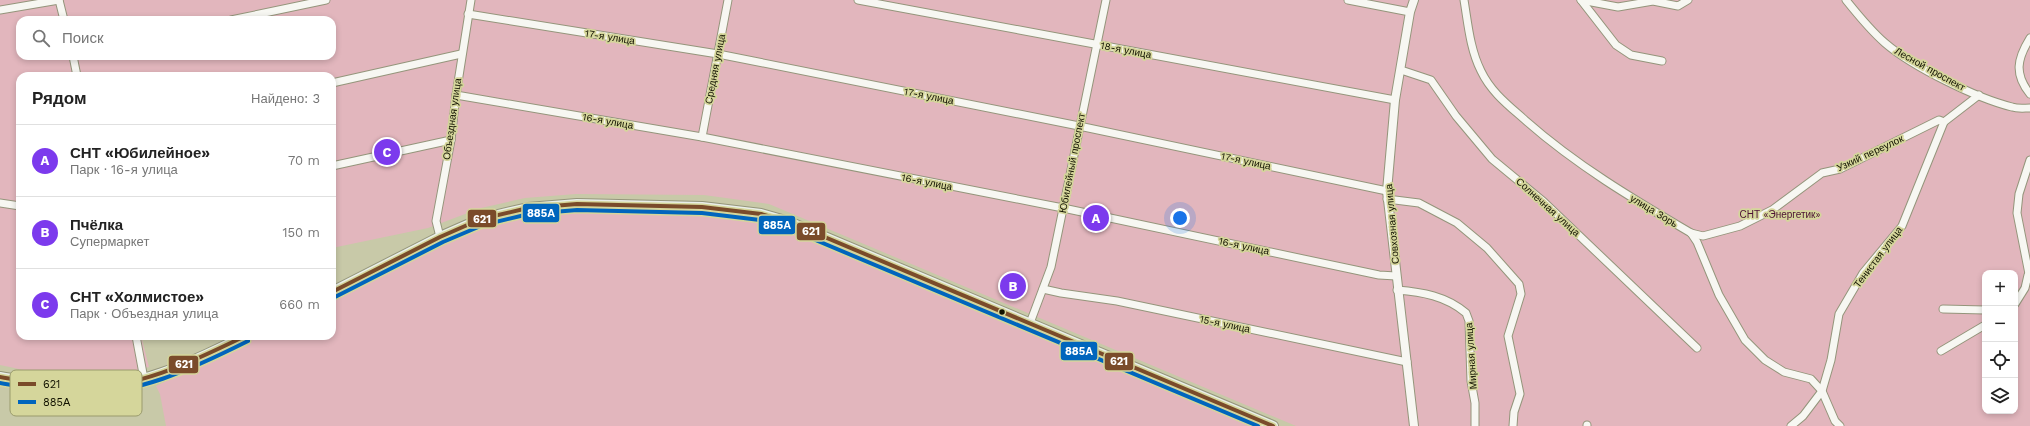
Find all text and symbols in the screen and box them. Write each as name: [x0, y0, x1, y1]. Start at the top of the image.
search box: [16, 16, 336, 60]
icon: search: [30, 27, 52, 49]
street label: 17-я улица: [584, 28, 636, 46]
text: Поиск: [62, 29, 104, 47]
street label: Средняя улица: [703, 33, 727, 105]
street label: 18-я улица: [1100, 40, 1153, 60]
street label: Лесной проспект: [1893, 45, 1967, 93]
street label: Объездная улица: [441, 77, 463, 161]
street label: 17-я улица: [903, 86, 955, 106]
text: Рядом: [32, 88, 87, 108]
text: Найдено: 3: [251, 91, 320, 106]
street label: 16-я улица: [582, 111, 635, 131]
street label: Юбилейный проспект: [1057, 112, 1087, 214]
street label: Узкий переулок: [1835, 133, 1906, 173]
pin: C: [374, 137, 400, 167]
text: СНТ «Юбилейное»: [70, 144, 210, 162]
street label: 17-я улица: [1220, 150, 1272, 172]
text: A: [41, 153, 49, 168]
text: 70 m: [288, 153, 320, 168]
text: Парк · 16-я улица: [70, 162, 178, 177]
street label: 16-я улица: [901, 172, 954, 192]
street label: Солнечная улица: [1514, 176, 1582, 239]
street label: Совхозная улица: [1383, 183, 1401, 265]
street label: улица Зорь: [1628, 193, 1680, 229]
line badge: 885А: [522, 203, 560, 223]
pin: A: [1083, 203, 1109, 233]
text: 885А: [527, 207, 555, 220]
your location: [1170, 208, 1190, 228]
line badge: 621: [467, 209, 497, 228]
park label: СНТ «Энергетик»: [1740, 209, 1820, 220]
text: 621: [473, 213, 491, 226]
line badge: 885А: [758, 215, 796, 235]
text: Пчёлка: [70, 216, 123, 234]
text: 885А: [763, 219, 791, 232]
line badge: 621: [796, 222, 826, 241]
street label: Тенистая улица: [1851, 224, 1905, 290]
text: B: [41, 225, 49, 240]
text: 150 m: [282, 225, 320, 240]
text: 621: [802, 225, 820, 238]
text: Супермаркет: [70, 234, 149, 249]
street label: 16-я улица: [1218, 235, 1271, 257]
map controls: [1982, 270, 2018, 414]
button: +: [1982, 270, 2018, 306]
pin: B: [1000, 271, 1026, 301]
text: СНТ «Холмистое»: [70, 288, 204, 306]
text: C: [41, 297, 49, 312]
text: 660 m: [279, 297, 320, 312]
text: Парк · Объездная улица: [70, 306, 218, 321]
button: −: [1982, 306, 2018, 342]
unlabelled marker: [997, 307, 1007, 317]
street label: 15-я улица: [1199, 313, 1252, 335]
street label: Мирная улица: [1463, 322, 1479, 390]
line badge: 885А: [1060, 341, 1098, 361]
button: locate: [1982, 342, 2018, 378]
text: 885А: [1065, 345, 1093, 358]
line badge: 621: [1104, 352, 1134, 371]
line badge: 621: [168, 355, 199, 374]
text: 621: [1110, 355, 1128, 368]
text: 621: [175, 358, 193, 371]
legend: [10, 370, 142, 416]
text: 621: [43, 378, 60, 391]
button: layers: [1982, 378, 2018, 414]
text: 885А: [43, 396, 71, 409]

